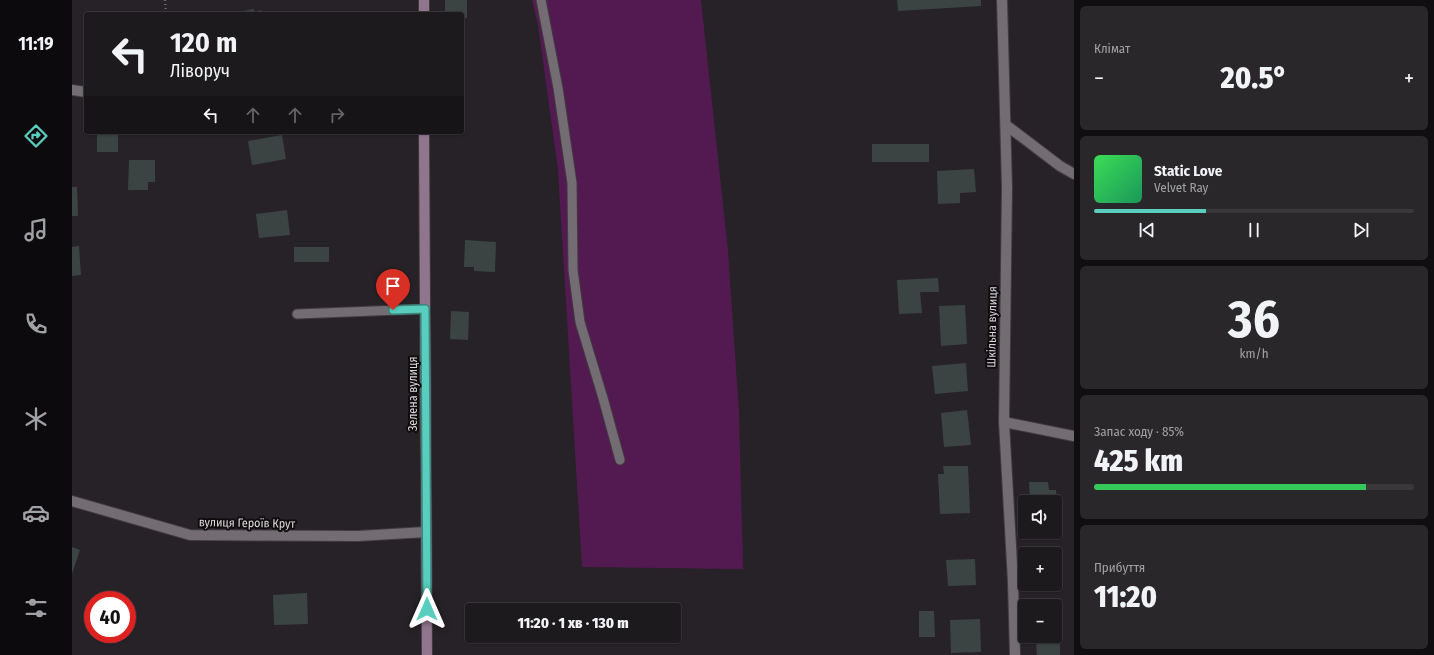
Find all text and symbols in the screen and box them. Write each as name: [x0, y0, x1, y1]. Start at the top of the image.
text: 120 m: [170, 26, 237, 59]
icon: left: [104, 28, 156, 80]
text: 11:19: [18, 33, 54, 55]
text: Клімат: [1094, 41, 1130, 56]
text: Ліворуч: [170, 60, 230, 82]
text: 20.5°: [1221, 60, 1287, 96]
text: −: [1094, 65, 1104, 92]
text: +: [1404, 65, 1414, 92]
icon: left: [200, 104, 222, 126]
icon: ahead: [242, 104, 264, 126]
icon: ahead: [284, 104, 306, 126]
icon: right: [326, 104, 348, 126]
icon: directions: [22, 122, 50, 150]
text: Static Love: [1154, 162, 1222, 180]
text: Velvet Ray: [1154, 180, 1208, 195]
icon: music: [22, 216, 50, 244]
icon: previous: [1136, 219, 1158, 241]
icon: pause: [1243, 219, 1265, 241]
icon: next: [1350, 219, 1372, 241]
pin: [376, 269, 410, 310]
icon: arrive: [382, 275, 404, 297]
street label: Шкільна вулиця: [984, 286, 1000, 368]
text: 36: [1228, 288, 1280, 351]
icon: phone: [22, 310, 50, 338]
text: km/h: [1240, 346, 1269, 361]
street label: Зелена вулиця: [406, 357, 420, 431]
icon: climate: [22, 405, 50, 433]
text: Запас ходу · 85%: [1094, 424, 1184, 439]
text: 425 km: [1094, 443, 1183, 479]
map controls: [1018, 495, 1062, 643]
button: sound: [1018, 495, 1062, 539]
icon: car: [22, 499, 50, 527]
street label: вулиця Героїв Крут: [199, 515, 296, 531]
button: +: [1018, 547, 1062, 591]
text: Прибуття: [1094, 560, 1145, 575]
text: 11:20: [1094, 579, 1157, 615]
position arrow: [406, 588, 448, 630]
speed limit sign: 40: [84, 591, 136, 643]
icon: filters: [22, 594, 50, 622]
button: −: [1018, 599, 1062, 643]
text: 11:20 · 1 хв · 130 m: [517, 614, 629, 632]

